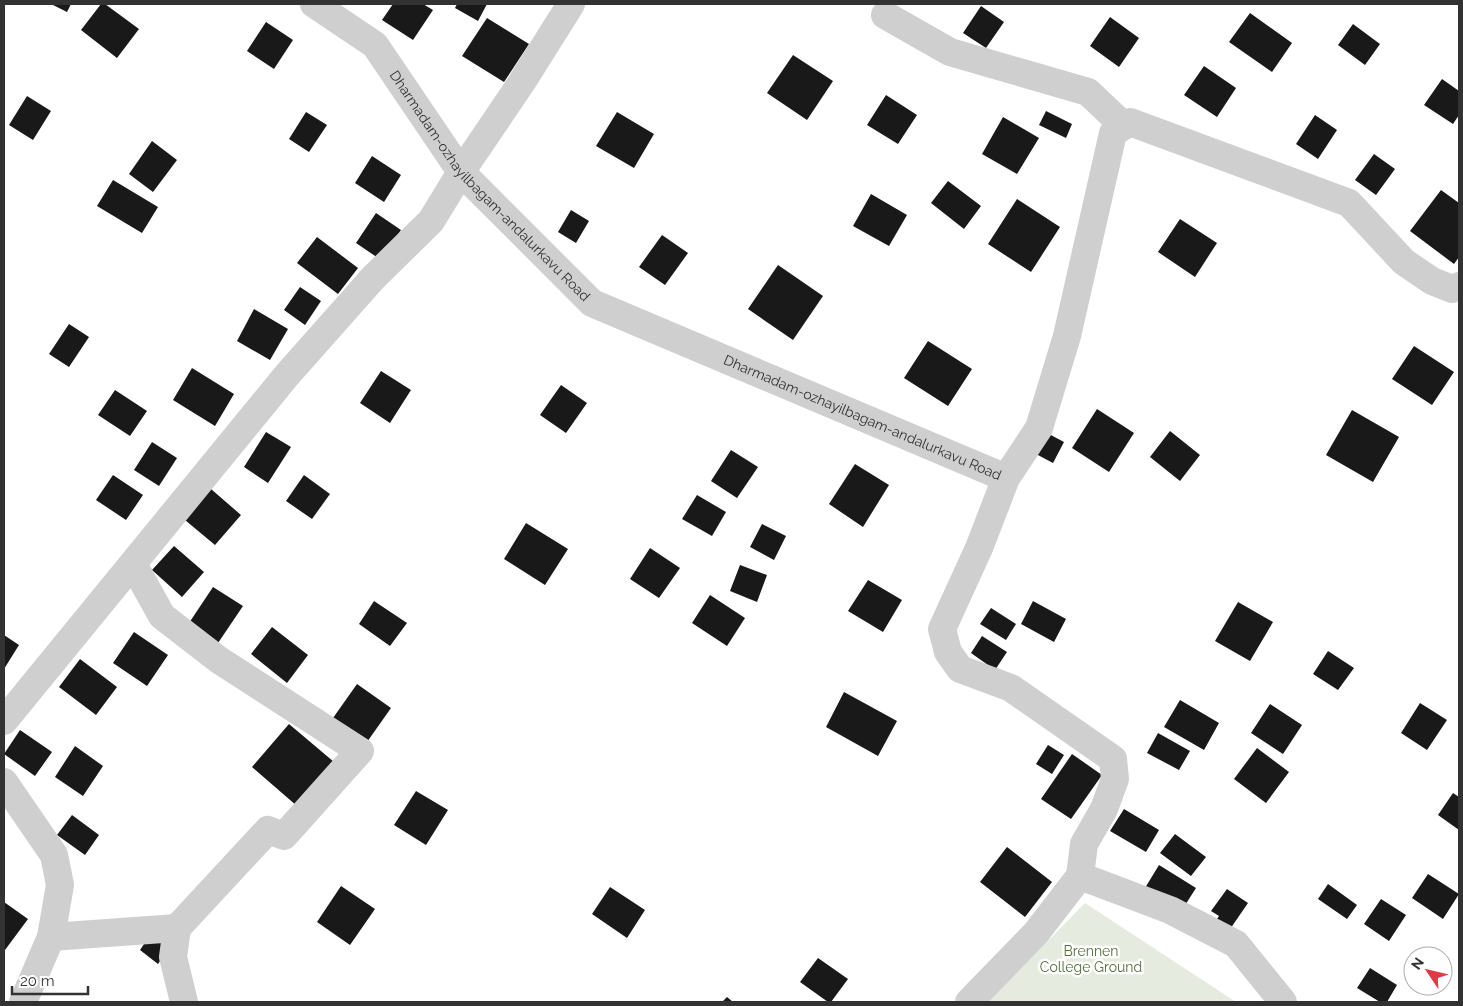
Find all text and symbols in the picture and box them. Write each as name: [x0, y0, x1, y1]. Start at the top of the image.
street label: Dharmadam-ozhayilbagam-andalurkavu Road: [387, 67, 593, 304]
street label: Dharmadam-ozhayilbagam-andalurkavu Road: [721, 352, 1004, 483]
park label: Brennen College Ground: [1040, 943, 1142, 975]
north arrow: [1403, 946, 1453, 996]
text: N: [1408, 955, 1427, 973]
scale bar: [12, 964, 89, 996]
text: 20 m: [20, 972, 55, 990]

